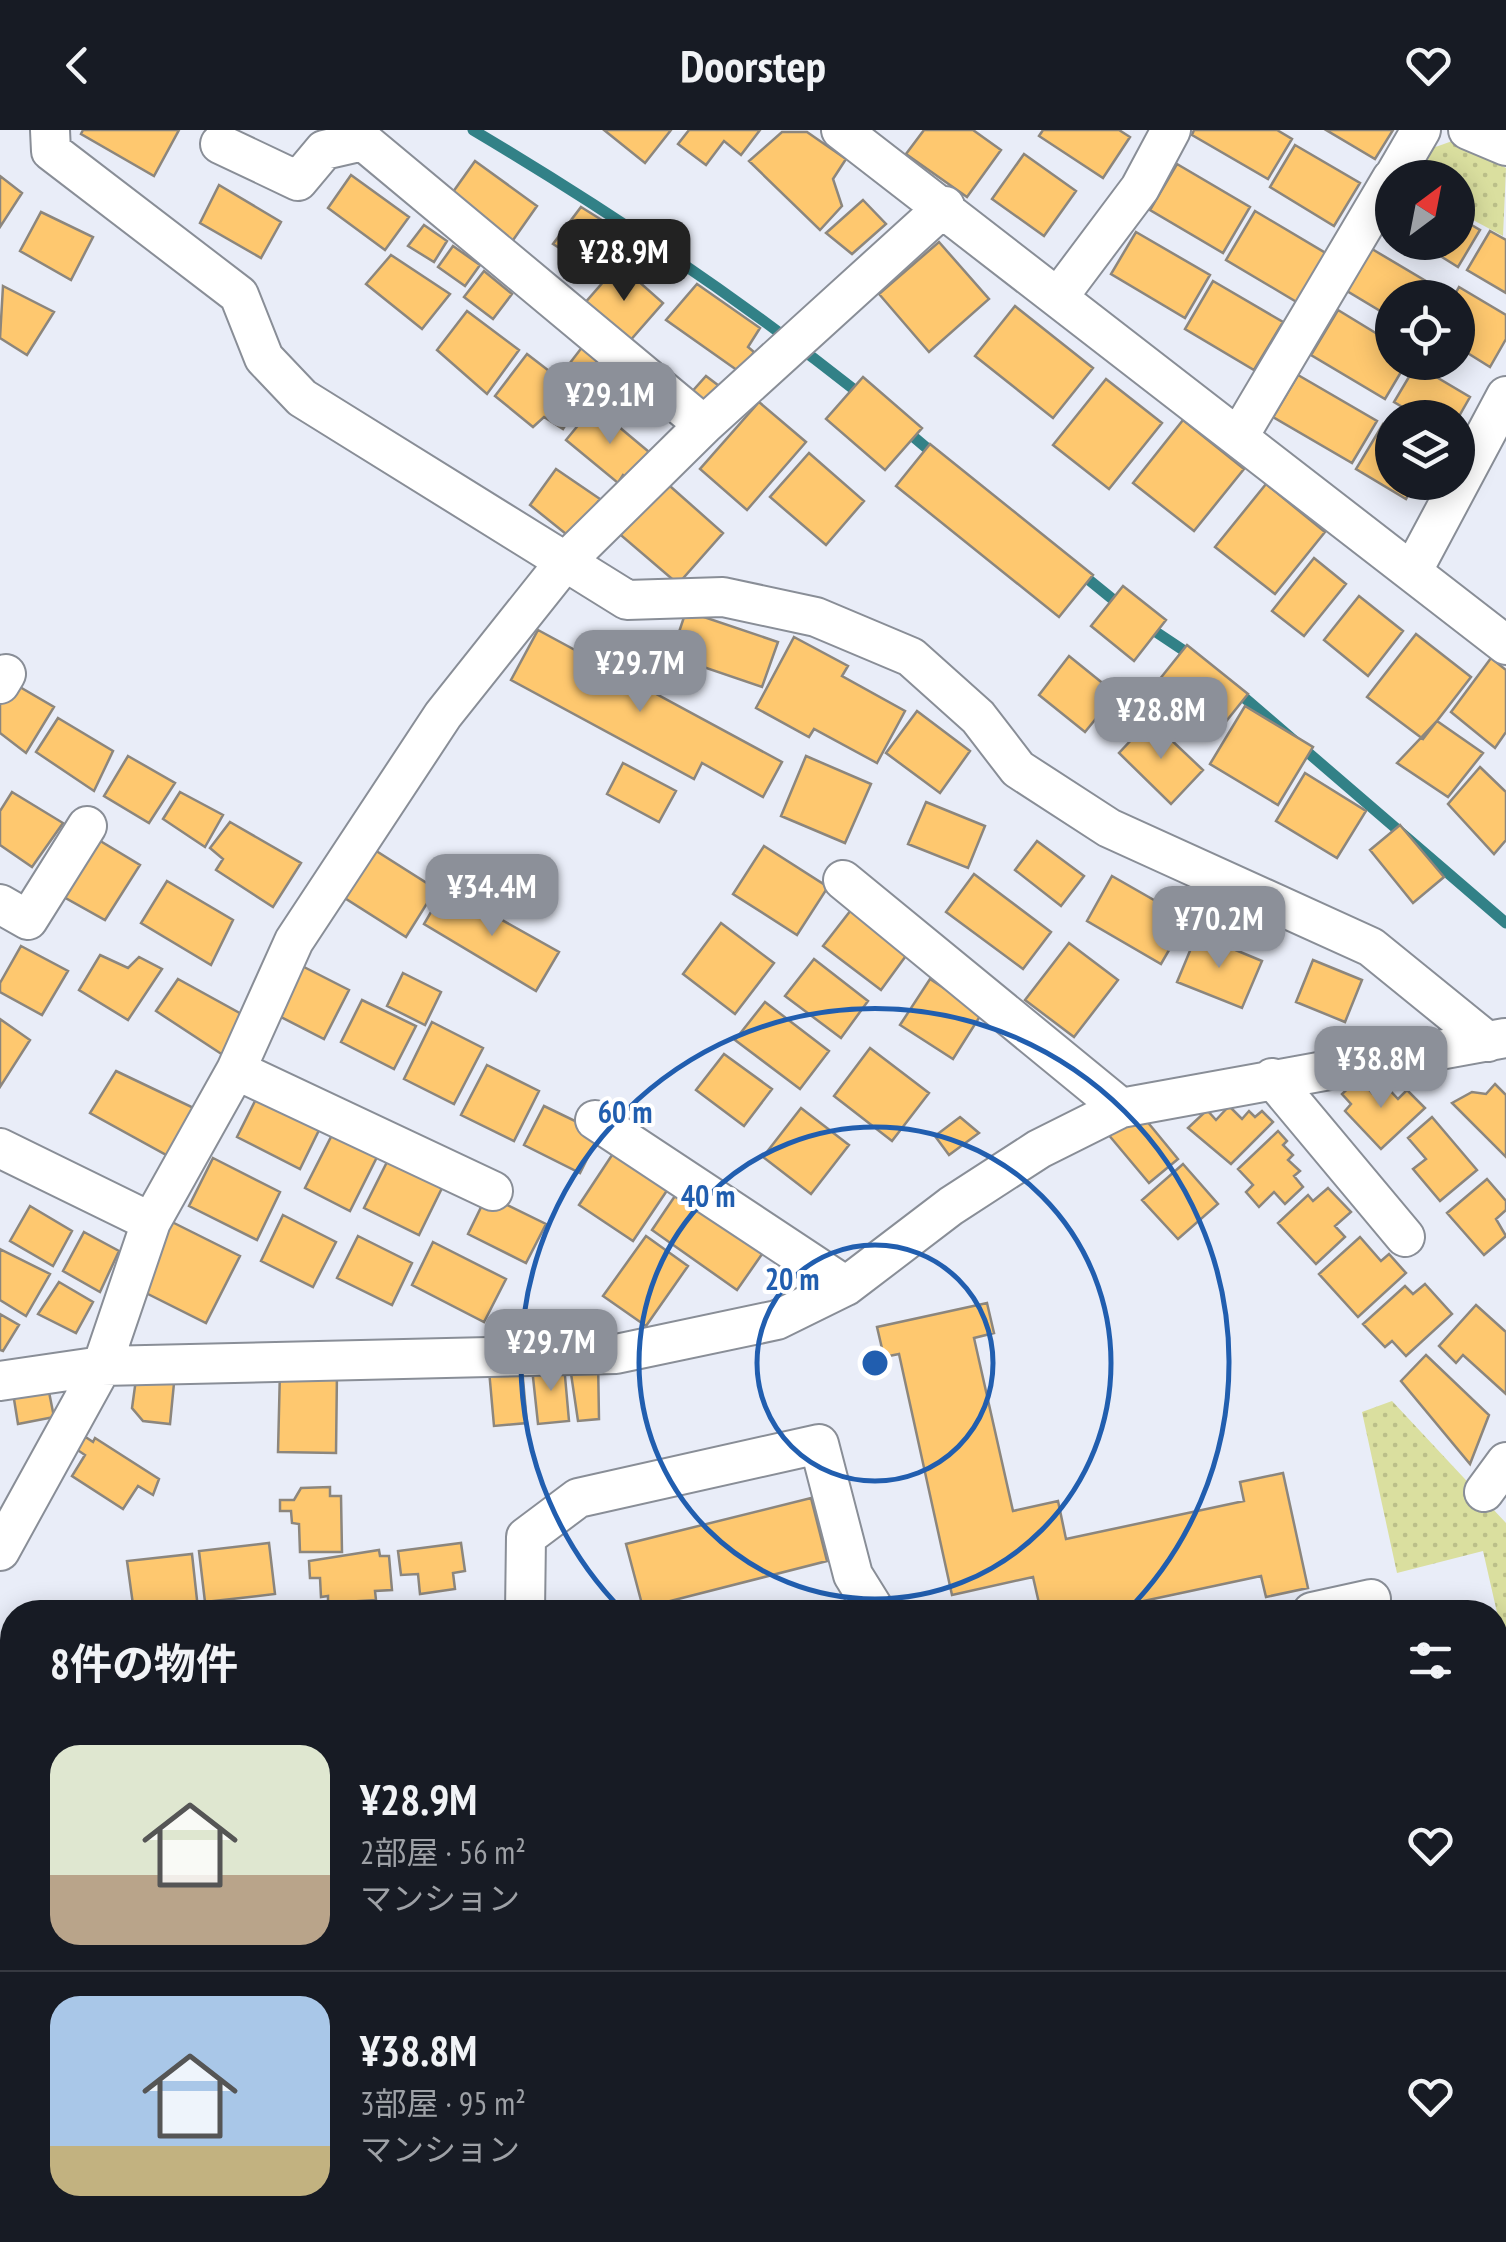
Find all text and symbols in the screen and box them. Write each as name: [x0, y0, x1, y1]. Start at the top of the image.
text: Doorstep: [680, 36, 826, 94]
icon: back: [50, 38, 105, 93]
icon: heart: [1401, 38, 1456, 93]
north arrow: [1375, 160, 1475, 260]
map controls: [1375, 160, 1475, 500]
pin: ¥28.9M: [543, 219, 705, 304]
text: ¥28.9M: [579, 230, 669, 272]
button: locate: [1375, 280, 1475, 380]
pin: ¥29.1M: [529, 362, 691, 447]
text: ¥29.1M: [565, 373, 655, 415]
button: layers: [1375, 400, 1475, 500]
pin: ¥29.7M: [559, 630, 721, 715]
text: ¥29.7M: [595, 641, 685, 683]
pin: ¥28.8M: [1080, 677, 1242, 762]
text: ¥28.8M: [1116, 688, 1206, 730]
pin: ¥34.4M: [411, 854, 573, 939]
text: ¥34.4M: [447, 865, 537, 907]
pin: ¥70.2M: [1138, 886, 1300, 971]
text: ¥70.2M: [1174, 897, 1264, 939]
pin: ¥38.8M: [1300, 1026, 1462, 1111]
text: ¥38.8M: [1336, 1037, 1426, 1079]
text: 60 m: [598, 1092, 652, 1131]
text: 40 m: [681, 1176, 735, 1215]
text: 20 m: [765, 1259, 819, 1298]
pin: ¥29.7M: [470, 1309, 632, 1394]
text: ¥29.7M: [506, 1320, 596, 1362]
centre of rings: [857, 1345, 893, 1381]
icon: filters: [1403, 1633, 1458, 1688]
text: 8件の物件: [50, 1636, 238, 1691]
text: ¥28.9M: [360, 1772, 477, 1827]
icon: home: [130, 1785, 250, 1905]
icon: heart: [1403, 1818, 1458, 1873]
text: 2部屋 · 56 m²: [360, 1831, 526, 1873]
text: マンション: [360, 1877, 520, 1919]
text: ¥38.8M: [360, 2023, 477, 2078]
icon: home: [130, 2036, 250, 2156]
icon: heart: [1403, 2069, 1458, 2124]
text: 3部屋 · 95 m²: [360, 2082, 526, 2124]
text: マンション: [360, 2128, 520, 2170]

